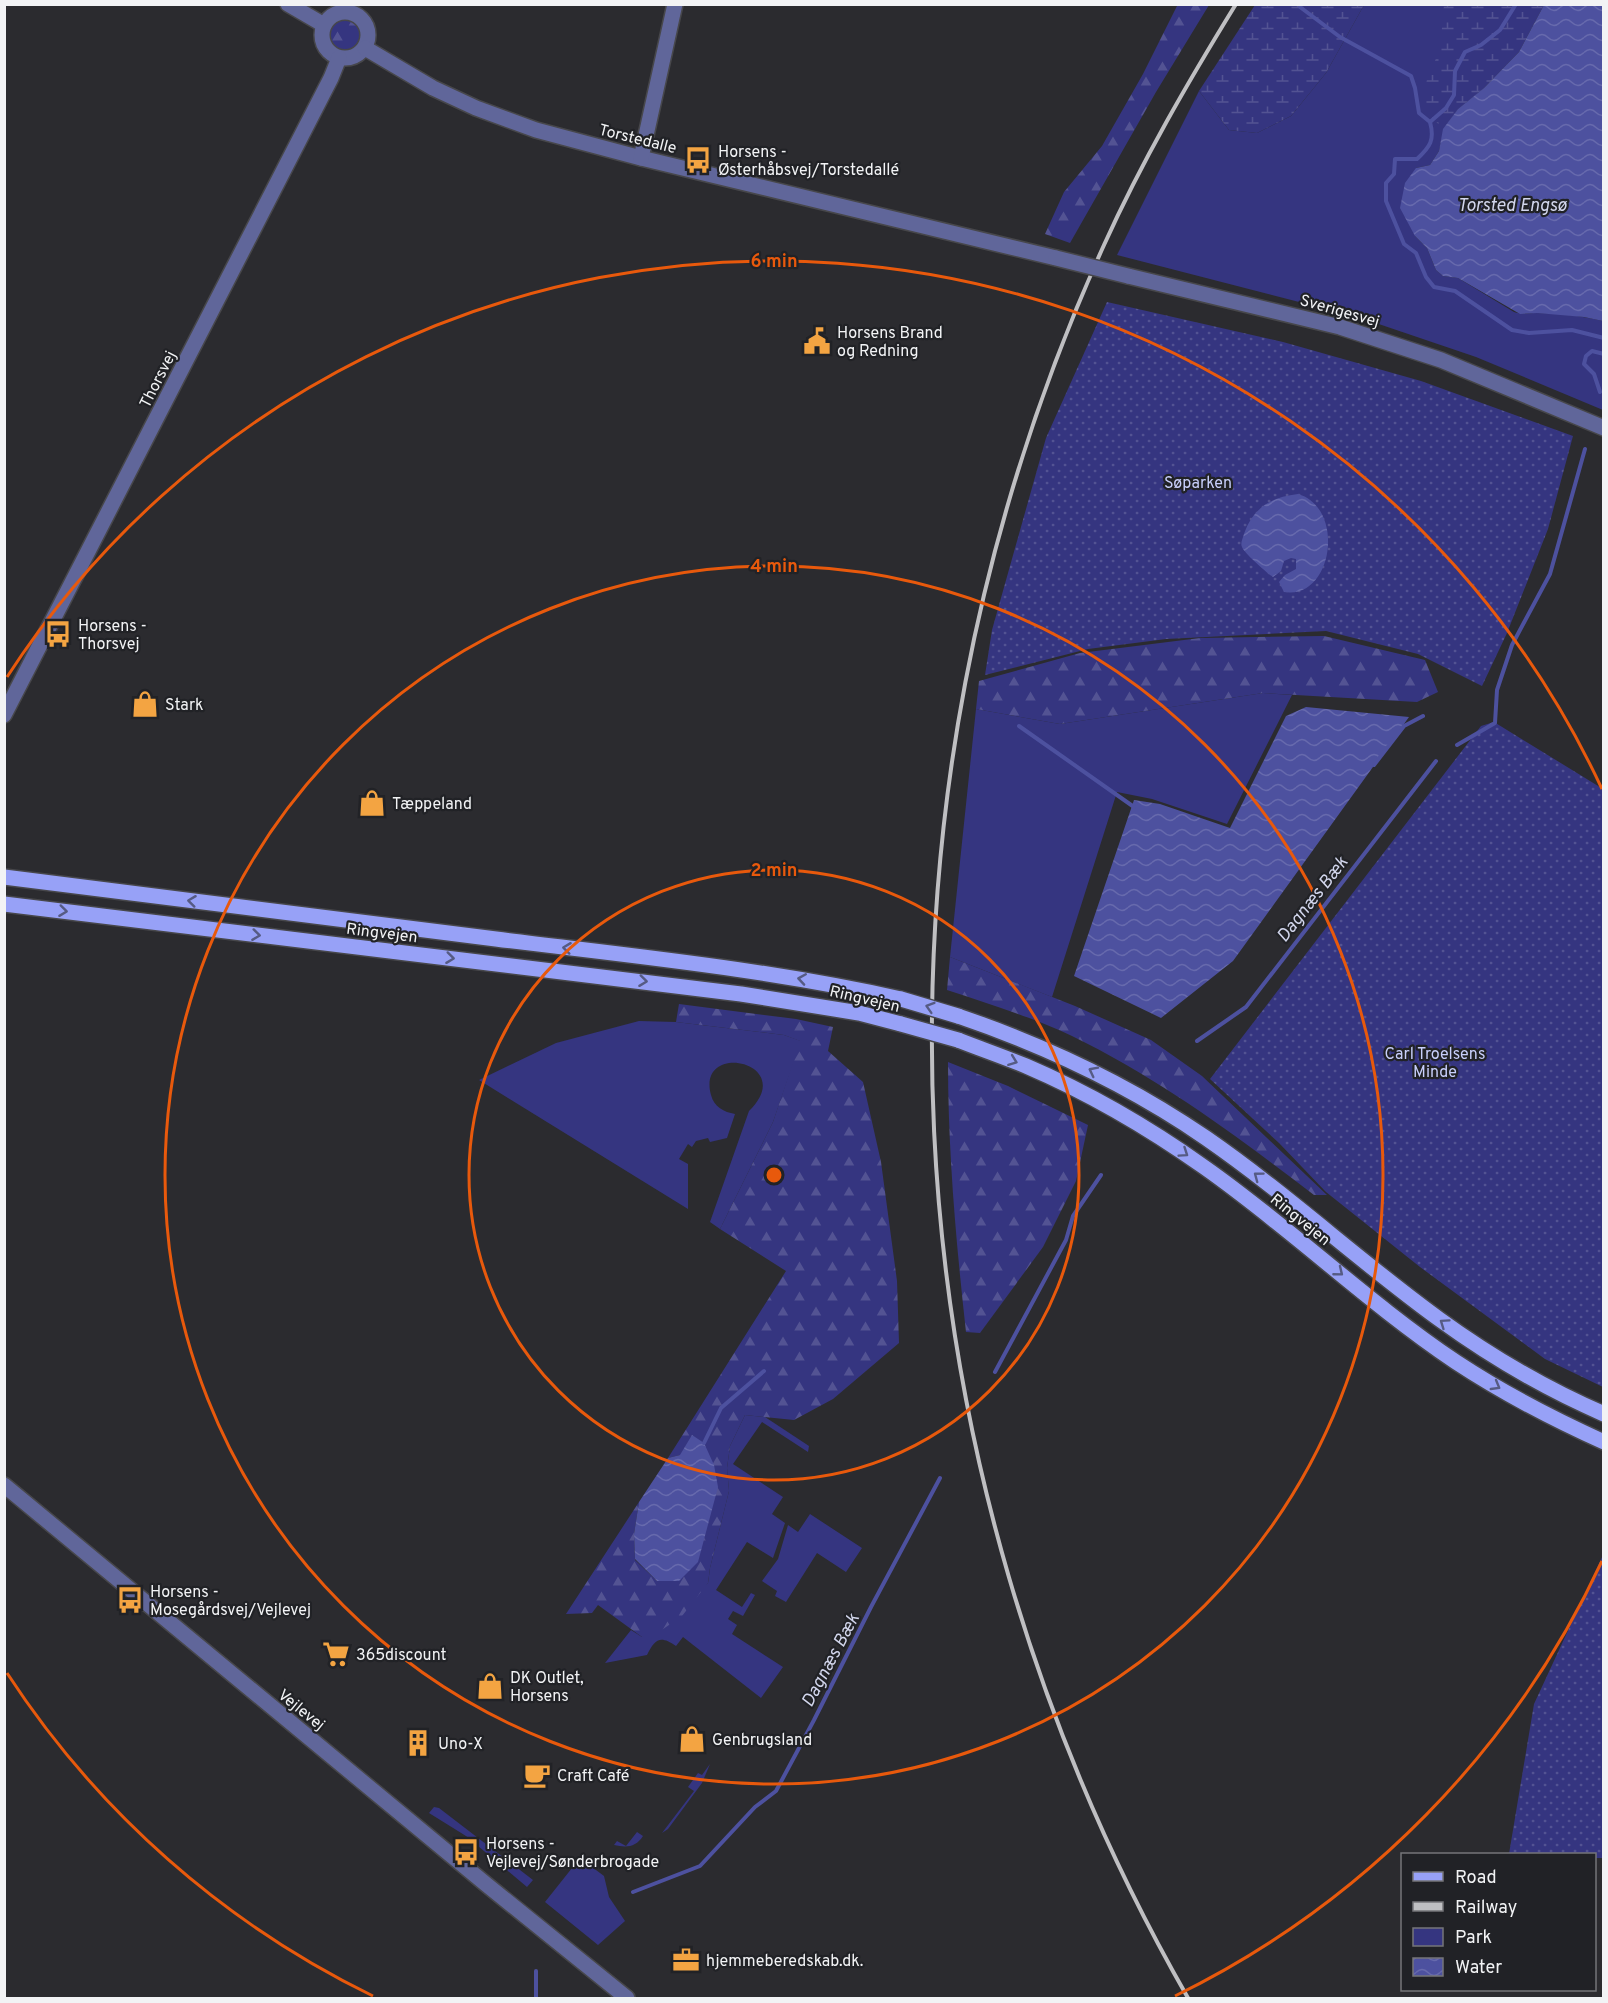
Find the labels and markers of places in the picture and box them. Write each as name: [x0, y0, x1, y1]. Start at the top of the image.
place label: Horsens - Østerhåbsvej/Torstedallé: [718, 143, 899, 181]
bus stop icon: Horsens - Østerhåbsvej/Torstedallé: [683, 145, 713, 175]
place label: Horsens Brand og Redning: [837, 324, 943, 362]
public building icon: Horsens Brand og Redning: [802, 326, 832, 356]
place label: Horsens - Thorsvej: [78, 617, 147, 655]
bus stop icon: Horsens - Thorsvej: [43, 619, 73, 649]
shop icon: Stark: [130, 689, 160, 719]
place label: Stark: [165, 696, 204, 716]
shop icon: Tæppeland: [357, 788, 387, 818]
place label: Tæppeland: [392, 795, 472, 815]
centre of rings: [764, 1165, 784, 1185]
place label: Horsens - Mosegårdsvej/Vejlevej: [150, 1583, 311, 1621]
bus stop icon: Horsens - Mosegårdsvej/Vejlevej: [115, 1585, 145, 1615]
supermarket icon: 365discount: [321, 1639, 351, 1669]
place label: 365discount: [356, 1646, 447, 1666]
place label: DK Outlet, Horsens: [510, 1669, 584, 1707]
shop icon: DK Outlet, Horsens: [475, 1671, 505, 1701]
shop icon: Genbrugsland: [677, 1724, 707, 1754]
building icon: Uno-X: [403, 1728, 433, 1758]
place label: Genbrugsland: [712, 1731, 812, 1751]
place label: Uno-X: [438, 1735, 483, 1755]
cafe icon: Craft Café: [522, 1760, 552, 1790]
place label: Craft Café: [557, 1767, 629, 1787]
place label: Horsens - Vejlevej/Sønderbrogade: [486, 1835, 659, 1873]
bus stop icon: Horsens - Vejlevej/Sønderbrogade: [451, 1837, 481, 1867]
office icon: hjemmeberedskab.dk.: [671, 1945, 701, 1975]
place label: hjemmeberedskab.dk.: [706, 1952, 863, 1972]

